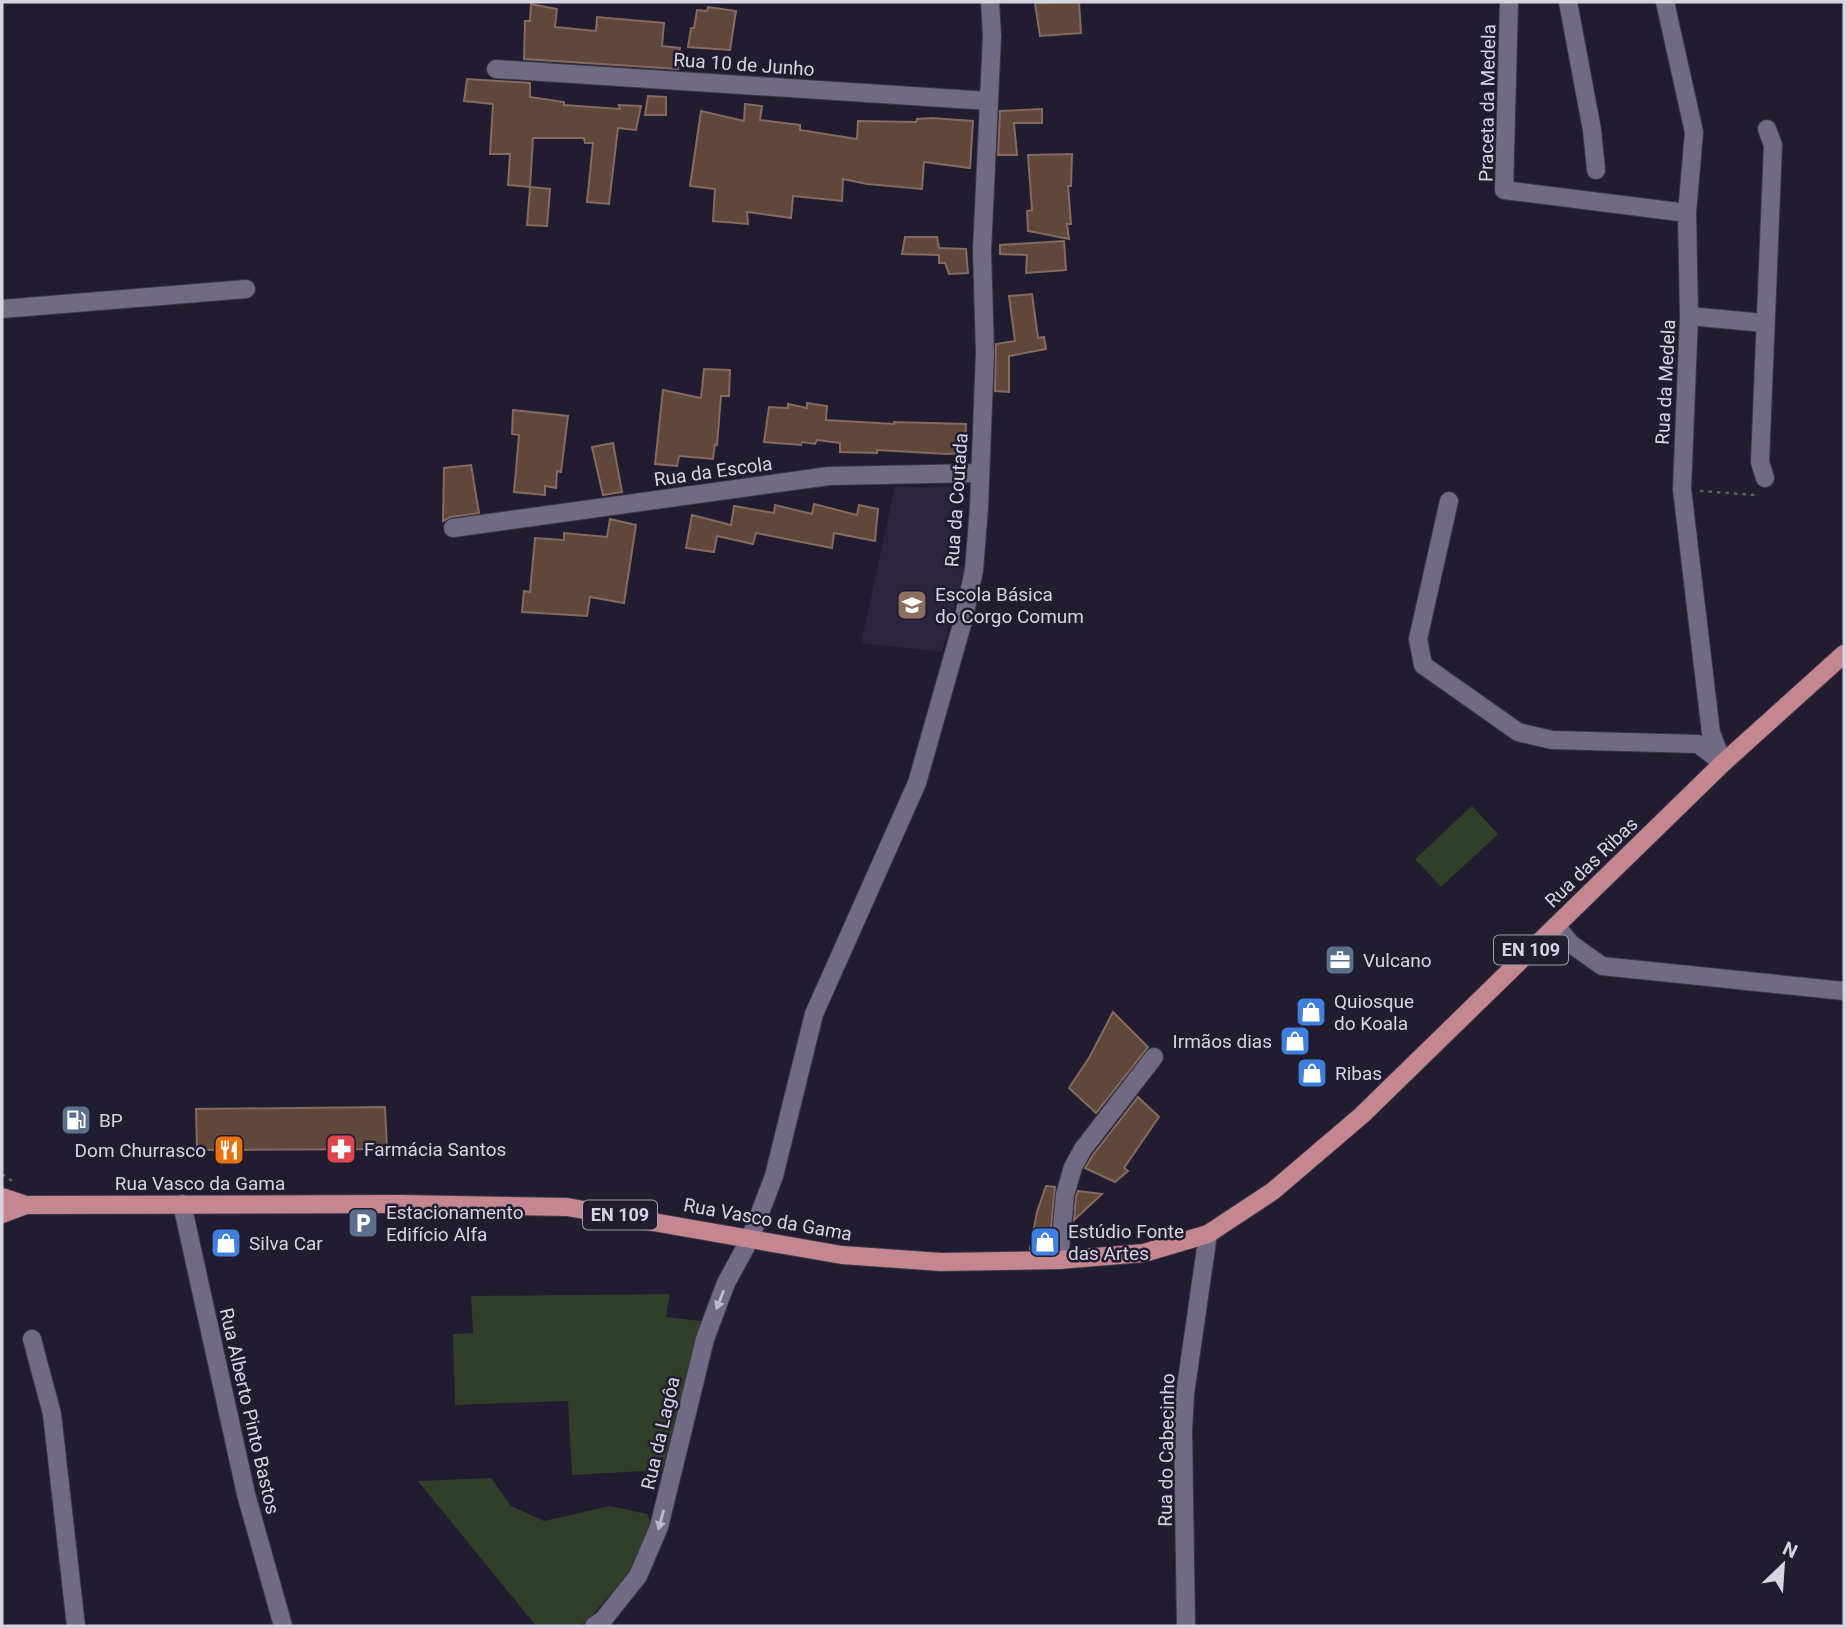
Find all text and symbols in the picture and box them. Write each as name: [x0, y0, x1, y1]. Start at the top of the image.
street label: Praceta da Medela: [1475, 24, 1500, 182]
street label: Rua 10 de Junho: [673, 48, 815, 81]
street label: Rua da Medela: [1651, 319, 1680, 445]
street label: Rua da Coutada: [940, 432, 973, 568]
street label: Rua da Escola: [652, 452, 774, 491]
place label: Escola Básica do Corgo Comum: [935, 583, 1084, 628]
school or university icon: Escola Básica do Corgo Comum: [895, 588, 929, 622]
street label: Rua das Ribas: [1540, 812, 1642, 912]
road number: EN 109: [1494, 936, 1568, 965]
office icon: Vulcano: [1323, 943, 1357, 977]
place label: Vulcano: [1363, 949, 1432, 972]
place label: Quiosque do Koala: [1334, 990, 1414, 1035]
shop icon: Quiosque do Koala: [1294, 995, 1328, 1029]
shop icon: Irmãos dias: [1278, 1024, 1312, 1058]
place label: Irmãos dias: [1173, 1030, 1272, 1053]
shop icon: Ribas: [1295, 1056, 1329, 1090]
place label: Ribas: [1335, 1062, 1382, 1085]
fuel station icon: BP: [59, 1103, 93, 1137]
place label: BP: [99, 1109, 123, 1132]
pharmacy icon: Farmácia Santos: [324, 1132, 358, 1166]
restaurant icon: Dom Churrasco: [212, 1133, 246, 1167]
place label: Farmácia Santos: [364, 1138, 506, 1161]
place label: Dom Churrasco: [75, 1139, 206, 1162]
street label: Rua Vasco da Gama: [115, 1172, 285, 1195]
street label: Rua Vasco da Gama: [682, 1193, 854, 1246]
road number: EN 109: [583, 1200, 657, 1230]
place label: Estacionamento Edifício Alfa: [386, 1201, 523, 1246]
parking icon: Estacionamento Edifício Alfa: [346, 1206, 380, 1240]
place label: Estúdio Fonte das Artes: [1068, 1220, 1184, 1265]
shop icon: Estúdio Fonte das Artes: [1028, 1225, 1062, 1259]
shop icon: Silva Car: [209, 1226, 243, 1260]
place label: Silva Car: [249, 1232, 323, 1255]
one-way arrow: [714, 1290, 725, 1311]
street label: Rua Alberto Pinto Bastos: [215, 1306, 284, 1516]
street label: Rua do Cabecinho: [1154, 1373, 1179, 1527]
street label: Rua da Lagôa: [636, 1374, 685, 1492]
one-way arrow: [655, 1510, 665, 1531]
north arrow: [1748, 1530, 1818, 1600]
text: N: [1779, 1537, 1801, 1563]

